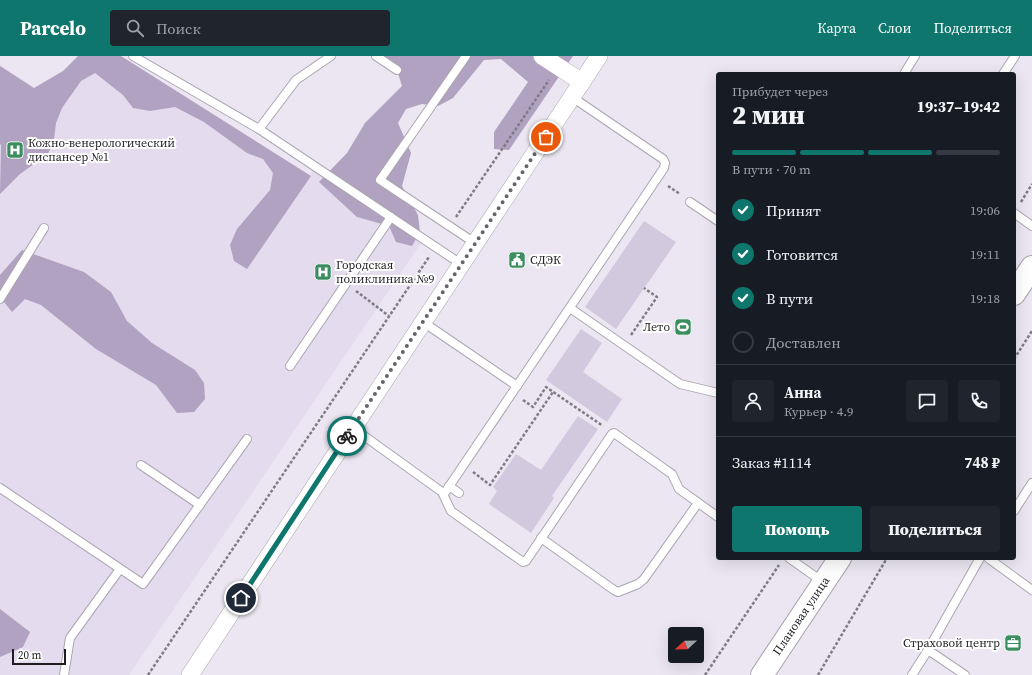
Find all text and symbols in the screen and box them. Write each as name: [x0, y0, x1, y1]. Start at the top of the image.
search box: [110, 10, 390, 46]
text: Parcelo: [20, 15, 86, 41]
icon: search: [124, 17, 146, 39]
text: Поиск: [156, 18, 201, 39]
text: Карта: [817, 18, 856, 38]
text: Слои: [878, 18, 912, 38]
text: Поделиться: [934, 18, 1012, 38]
text: Прибудет через: [732, 83, 828, 100]
text: 19:37–19:42: [917, 96, 1000, 117]
text: 2 мин: [732, 97, 805, 133]
pin: [529, 120, 563, 154]
icon: bag: [535, 126, 557, 148]
place label: Кожно-венерологический диспансер №1: [28, 135, 175, 165]
hospital icon: Кожно-венерологический диспансер №1: [5, 140, 25, 160]
text: В пути · 70 m: [732, 161, 811, 178]
icon: check: [732, 199, 754, 221]
text: Принят: [766, 200, 821, 221]
text: 19:06: [970, 202, 1000, 219]
icon: check: [732, 243, 754, 265]
text: Готовится: [766, 244, 838, 265]
text: 19:11: [970, 246, 1000, 263]
public building icon: СДЭК: [507, 250, 527, 270]
place label: СДЭК: [530, 252, 561, 268]
place label: Городская поликлиника №9: [336, 257, 435, 287]
hospital icon: Городская поликлиника №9: [313, 262, 333, 282]
icon: check: [732, 287, 754, 309]
text: В пути: [766, 288, 813, 309]
text: 19:18: [970, 290, 1000, 307]
sports icon: Лето: [673, 317, 693, 337]
place label: Лето: [643, 319, 670, 335]
text: Доставлен: [766, 332, 841, 353]
button: person: [732, 380, 774, 422]
button: chat: [906, 380, 948, 422]
button: phone: [958, 380, 1000, 422]
text: Анна: [784, 382, 821, 403]
text: Курьер · 4.9: [784, 403, 854, 420]
courier: [327, 416, 367, 456]
icon: bike: [336, 425, 358, 447]
text: Заказ #1114: [732, 452, 811, 473]
text: 748 ₽: [964, 452, 1000, 473]
button: Помощь: [732, 506, 862, 552]
button: Поделиться: [870, 506, 1000, 552]
street label: Плановая улица: [769, 573, 834, 658]
pin: [224, 581, 258, 615]
icon: home: [230, 587, 252, 609]
north arrow: [668, 627, 704, 663]
map controls: [668, 627, 704, 663]
office icon: Страховой центр: [1003, 633, 1023, 653]
place label: Страховой центр: [903, 635, 1000, 651]
scale bar: [12, 647, 66, 666]
text: 20 m: [18, 648, 41, 663]

